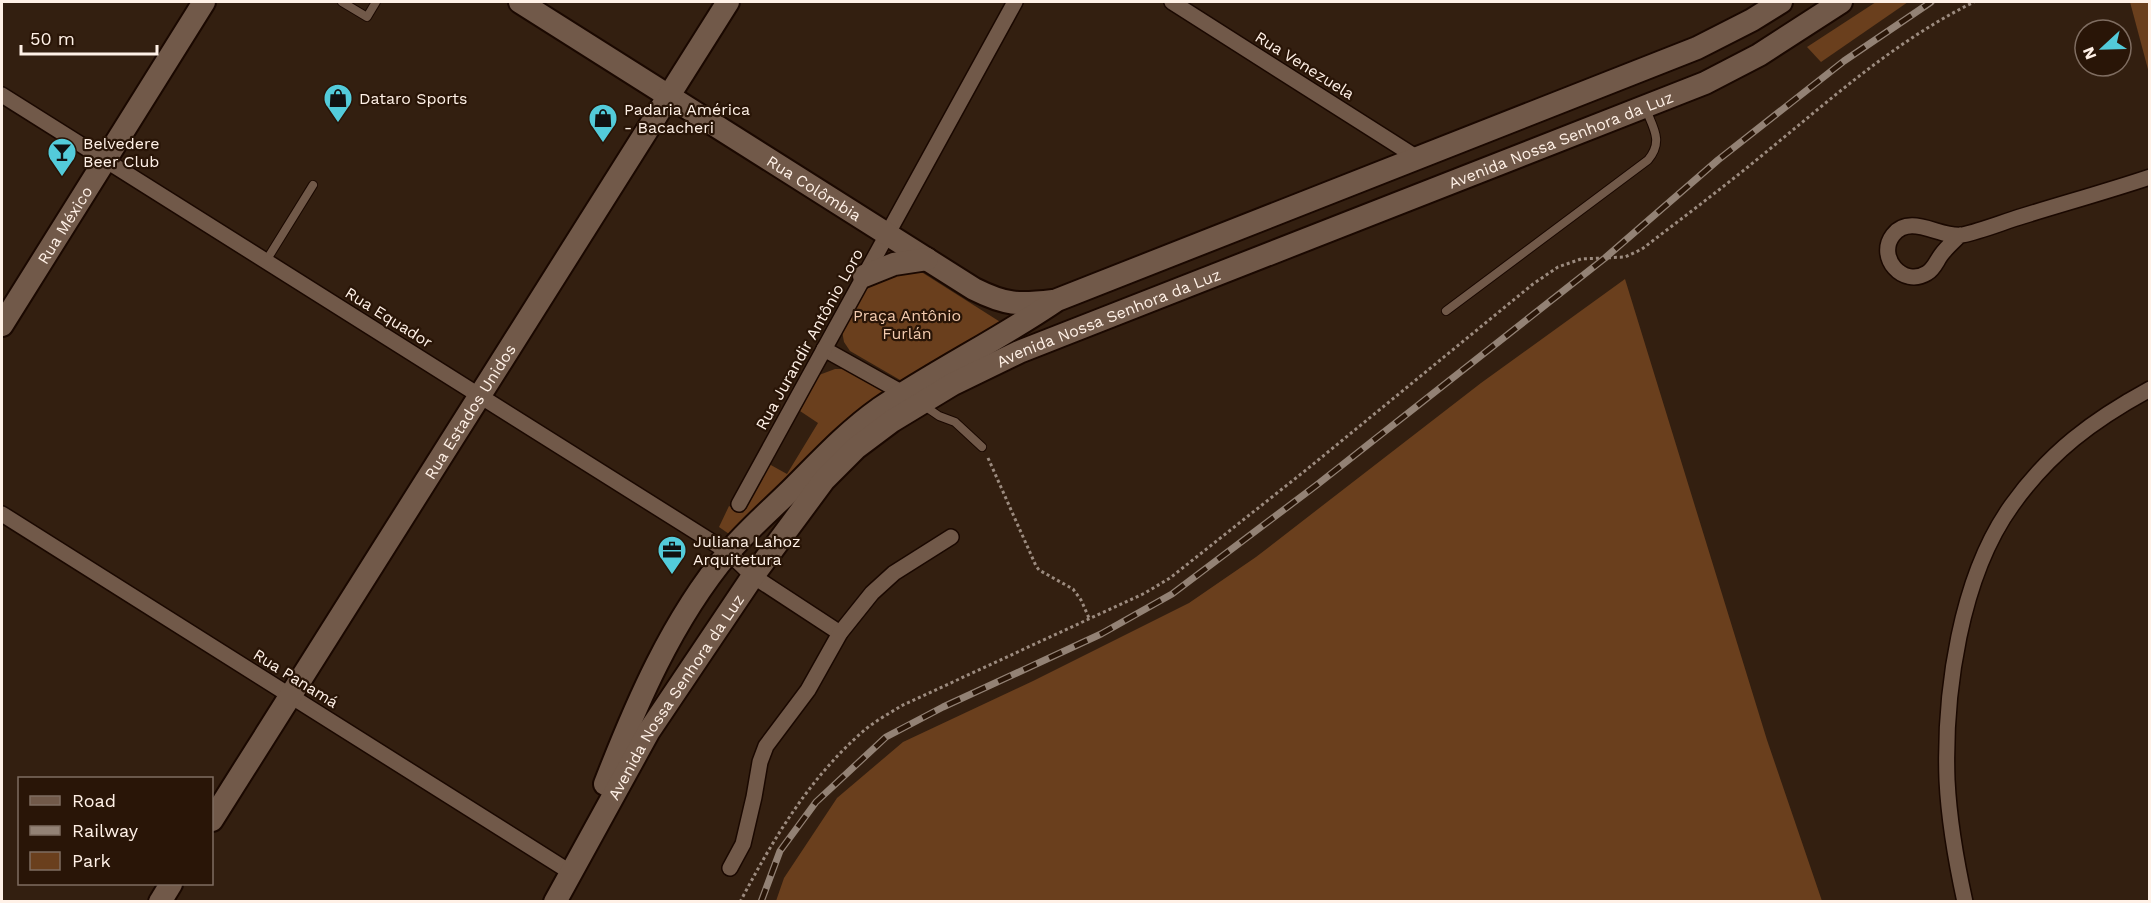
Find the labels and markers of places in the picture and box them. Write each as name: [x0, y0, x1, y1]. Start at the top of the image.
shop icon: Dataro Sports: [322, 82, 354, 124]
place label: Dataro Sports: [359, 89, 467, 108]
place label: Padaria América - Bacacheri: [624, 100, 750, 137]
shop icon: Padaria América - Bacacheri: [587, 102, 619, 144]
place label: Belvedere Beer Club: [83, 134, 160, 171]
bar icon: Belvedere Beer Club: [46, 136, 78, 178]
place label: Juliana Lahoz Arquitetura: [693, 532, 801, 569]
office icon: Juliana Lahoz Arquitetura: [656, 534, 688, 576]

